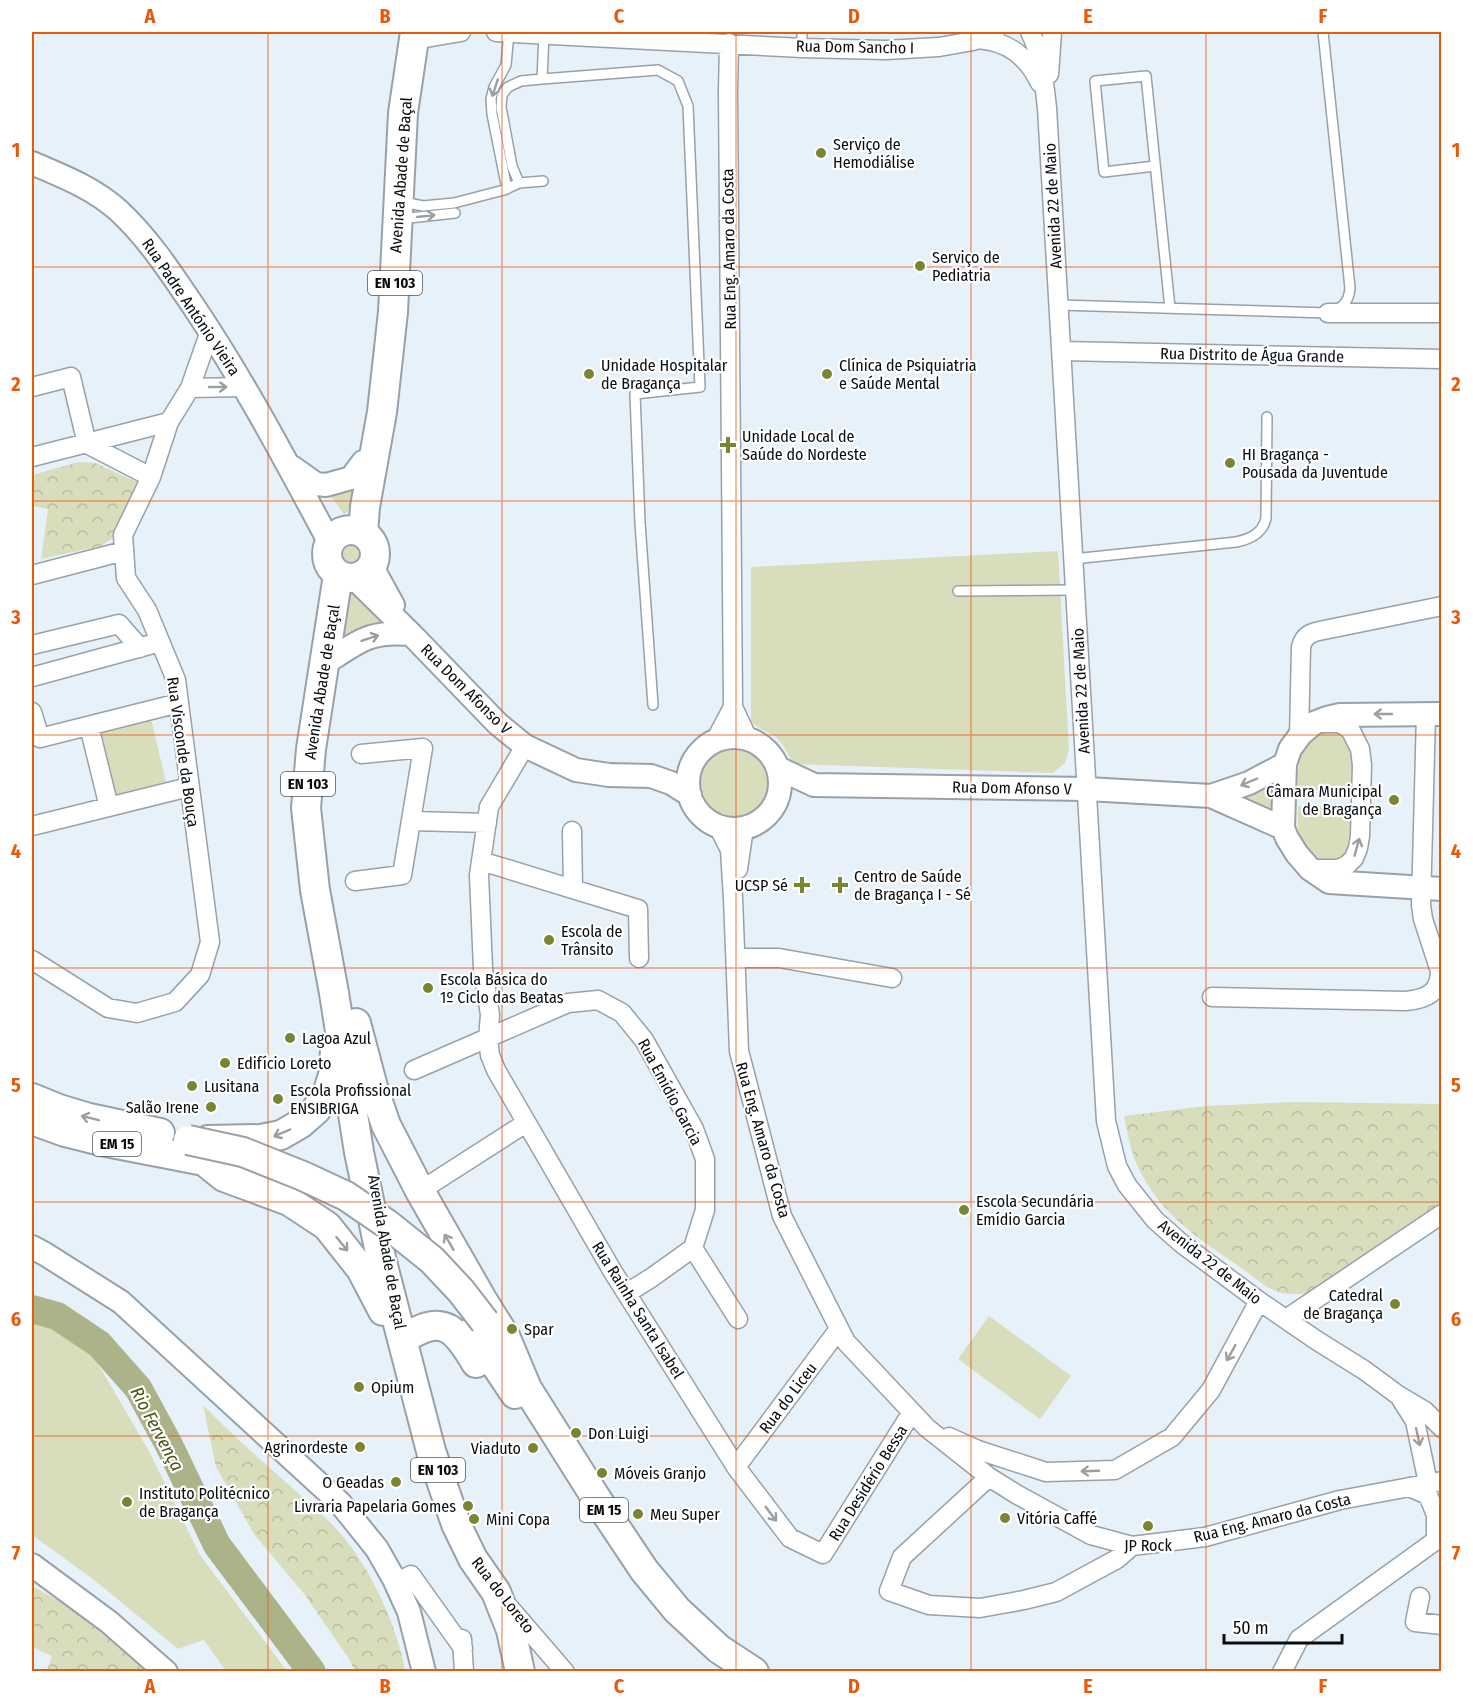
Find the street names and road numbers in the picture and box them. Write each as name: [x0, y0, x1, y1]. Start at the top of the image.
street label: Rua Dom Sancho I: [796, 36, 914, 58]
street label: Avenida Abade de Baçal: [386, 96, 416, 254]
street label: Avenida 22 de Maio: [1040, 143, 1066, 269]
street label: Rua Eng. Amaro da Costa: [718, 168, 740, 330]
street label: Rua Padre António Vieira: [138, 235, 244, 379]
road number: EN 103: [368, 271, 422, 295]
street label: Rua Distrito de Água Grande: [1160, 344, 1344, 366]
street label: Avenida Abade de Baçal: [300, 603, 344, 761]
street label: Avenida 22 de Maio: [1068, 628, 1094, 754]
street label: Rua Dom Afonso V: [417, 640, 516, 739]
street label: Rua Visconde da Bouça: [163, 676, 203, 829]
road number: EN 103: [281, 772, 335, 796]
street label: Rua Dom Afonso V: [952, 777, 1073, 799]
street label: Rua Emídio Garcia: [634, 1035, 706, 1149]
street label: Rua Eng. Amaro da Costa: [732, 1060, 794, 1220]
road number: EM 15: [93, 1132, 141, 1156]
street label: Avenida Abade de Baçal: [364, 1173, 410, 1331]
street label: Avenida 22 de Maio: [1155, 1216, 1265, 1308]
street label: Rua Rainha Santa Isabel: [588, 1238, 688, 1382]
street label: Rua do Liceu: [755, 1359, 821, 1437]
street label: Rua Desidério Bessa: [825, 1421, 911, 1544]
road number: EN 103: [411, 1458, 465, 1482]
street label: Rua Eng. Amaro da Costa: [1191, 1489, 1353, 1547]
road number: EM 15: [580, 1498, 628, 1522]
street label: Rua do Loreto: [467, 1553, 539, 1637]

